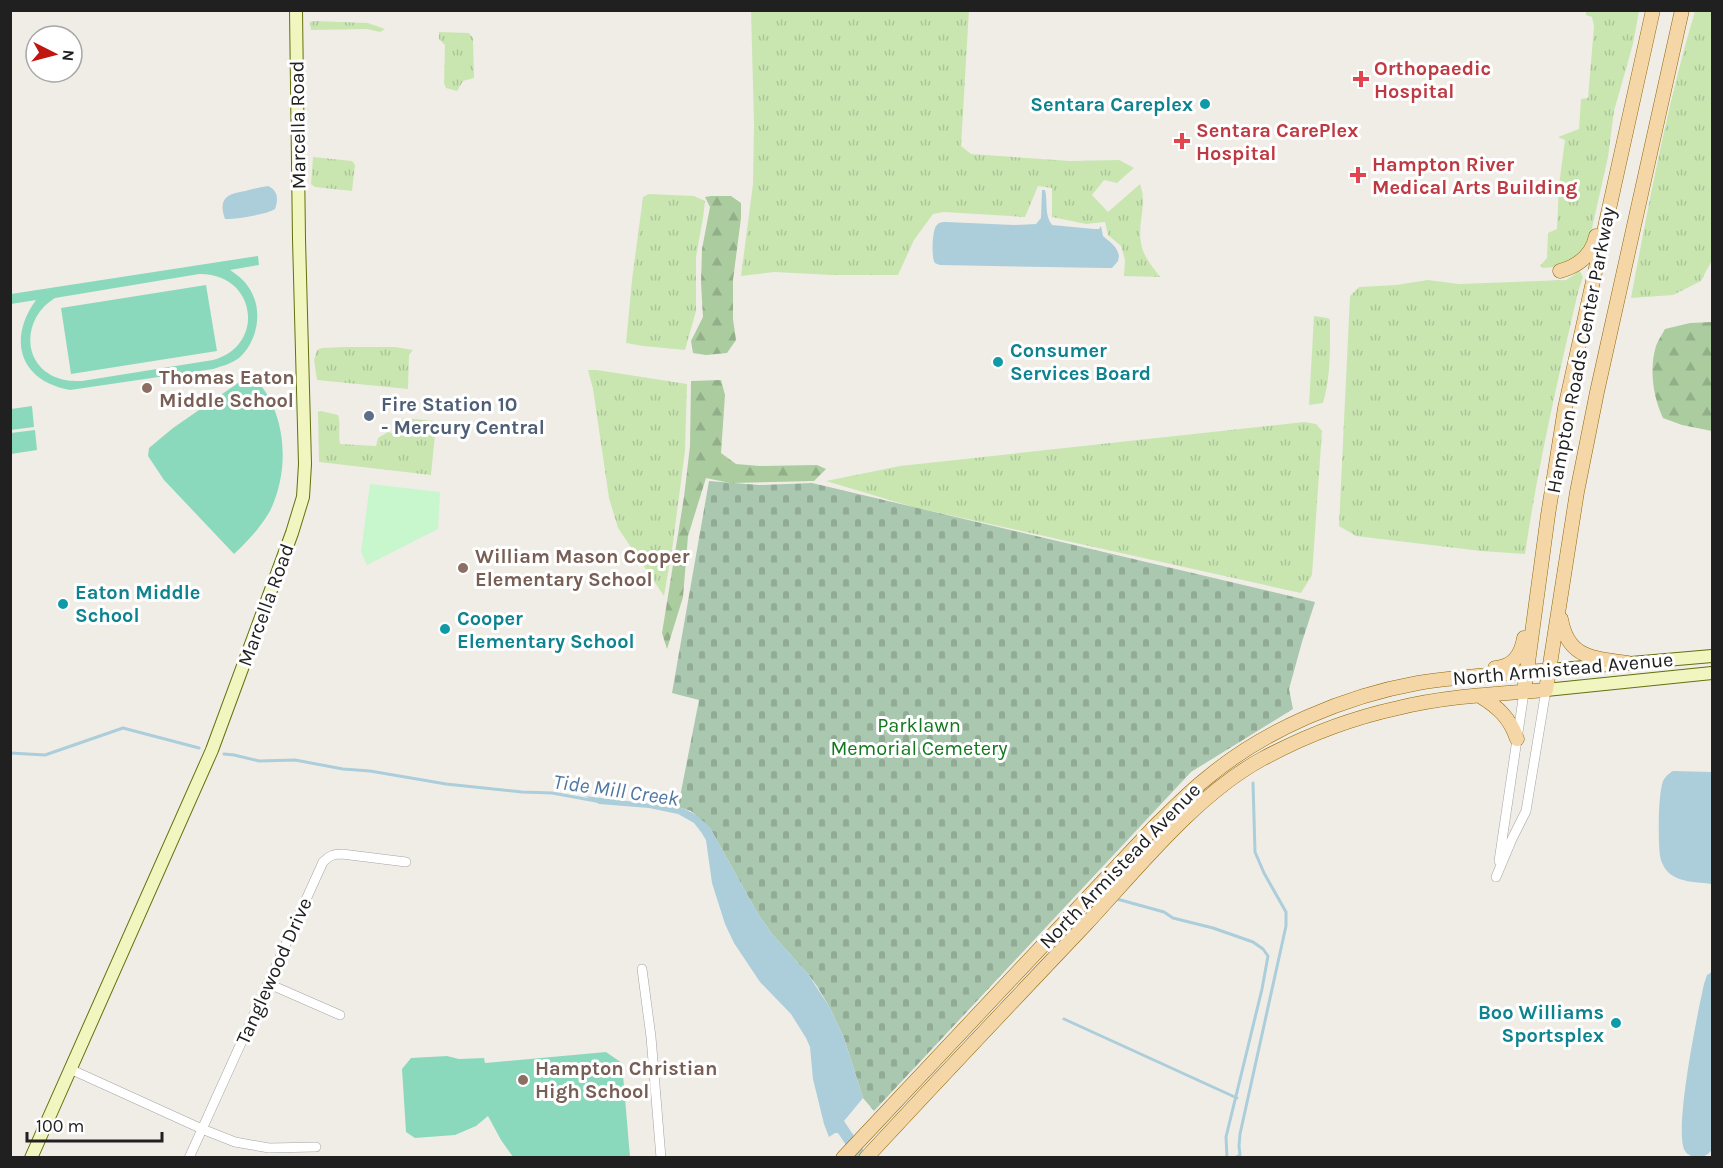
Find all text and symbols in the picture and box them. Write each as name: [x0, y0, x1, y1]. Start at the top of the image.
north arrow: [24, 24, 84, 84]
text: N: [58, 49, 78, 62]
place label: Orthopaedic Hospital: [1374, 57, 1491, 103]
street label: Marcella Road: [285, 60, 311, 190]
marker: Orthopaedic Hospital: [1352, 70, 1370, 88]
place label: Sentara Careplex: [1030, 93, 1193, 116]
marker: Sentara Careplex: [1198, 97, 1212, 111]
place label: Sentara CarePlex Hospital: [1196, 119, 1358, 165]
marker: Sentara CarePlex Hospital: [1173, 132, 1191, 150]
place label: Hampton River Medical Arts Building: [1372, 153, 1578, 199]
marker: Hampton River Medical Arts Building: [1349, 166, 1367, 184]
street label: Hampton Roads Center Parkway: [1542, 205, 1620, 495]
place label: Consumer Services Board: [1010, 339, 1151, 385]
marker: Consumer Services Board: [991, 355, 1005, 369]
place label: Thomas Eaton Middle School: [159, 366, 295, 412]
marker: Thomas Eaton Middle School: [140, 381, 154, 395]
place label: Fire Station 10 - Mercury Central: [381, 393, 545, 439]
marker: Fire Station 10 - Mercury Central: [362, 409, 376, 423]
street label: Marcella Road: [233, 541, 299, 669]
place label: William Mason Cooper Elementary School: [475, 545, 690, 591]
marker: William Mason Cooper Elementary School: [456, 561, 470, 575]
place label: Eaton Middle School: [75, 581, 200, 627]
marker: Eaton Middle School: [56, 597, 70, 611]
place label: Cooper Elementary School: [457, 607, 635, 653]
marker: Cooper Elementary School: [438, 622, 452, 636]
street label: North Armistead Avenue: [1452, 648, 1674, 690]
park label: Parklawn Memorial Cemetery: [830, 714, 1008, 760]
water label: Tide Mill Creek: [552, 769, 680, 811]
street label: North Armistead Avenue: [1035, 778, 1205, 954]
street label: Tanglewood Drive: [231, 894, 317, 1048]
place label: Boo Williams Sportsplex: [1478, 1001, 1604, 1047]
marker: Boo Williams Sportsplex: [1609, 1016, 1623, 1030]
place label: Hampton Christian High School: [535, 1057, 717, 1103]
marker: Hampton Christian High School: [516, 1073, 530, 1087]
scale bar: [27, 1105, 162, 1143]
text: 100 m: [36, 1115, 84, 1137]

